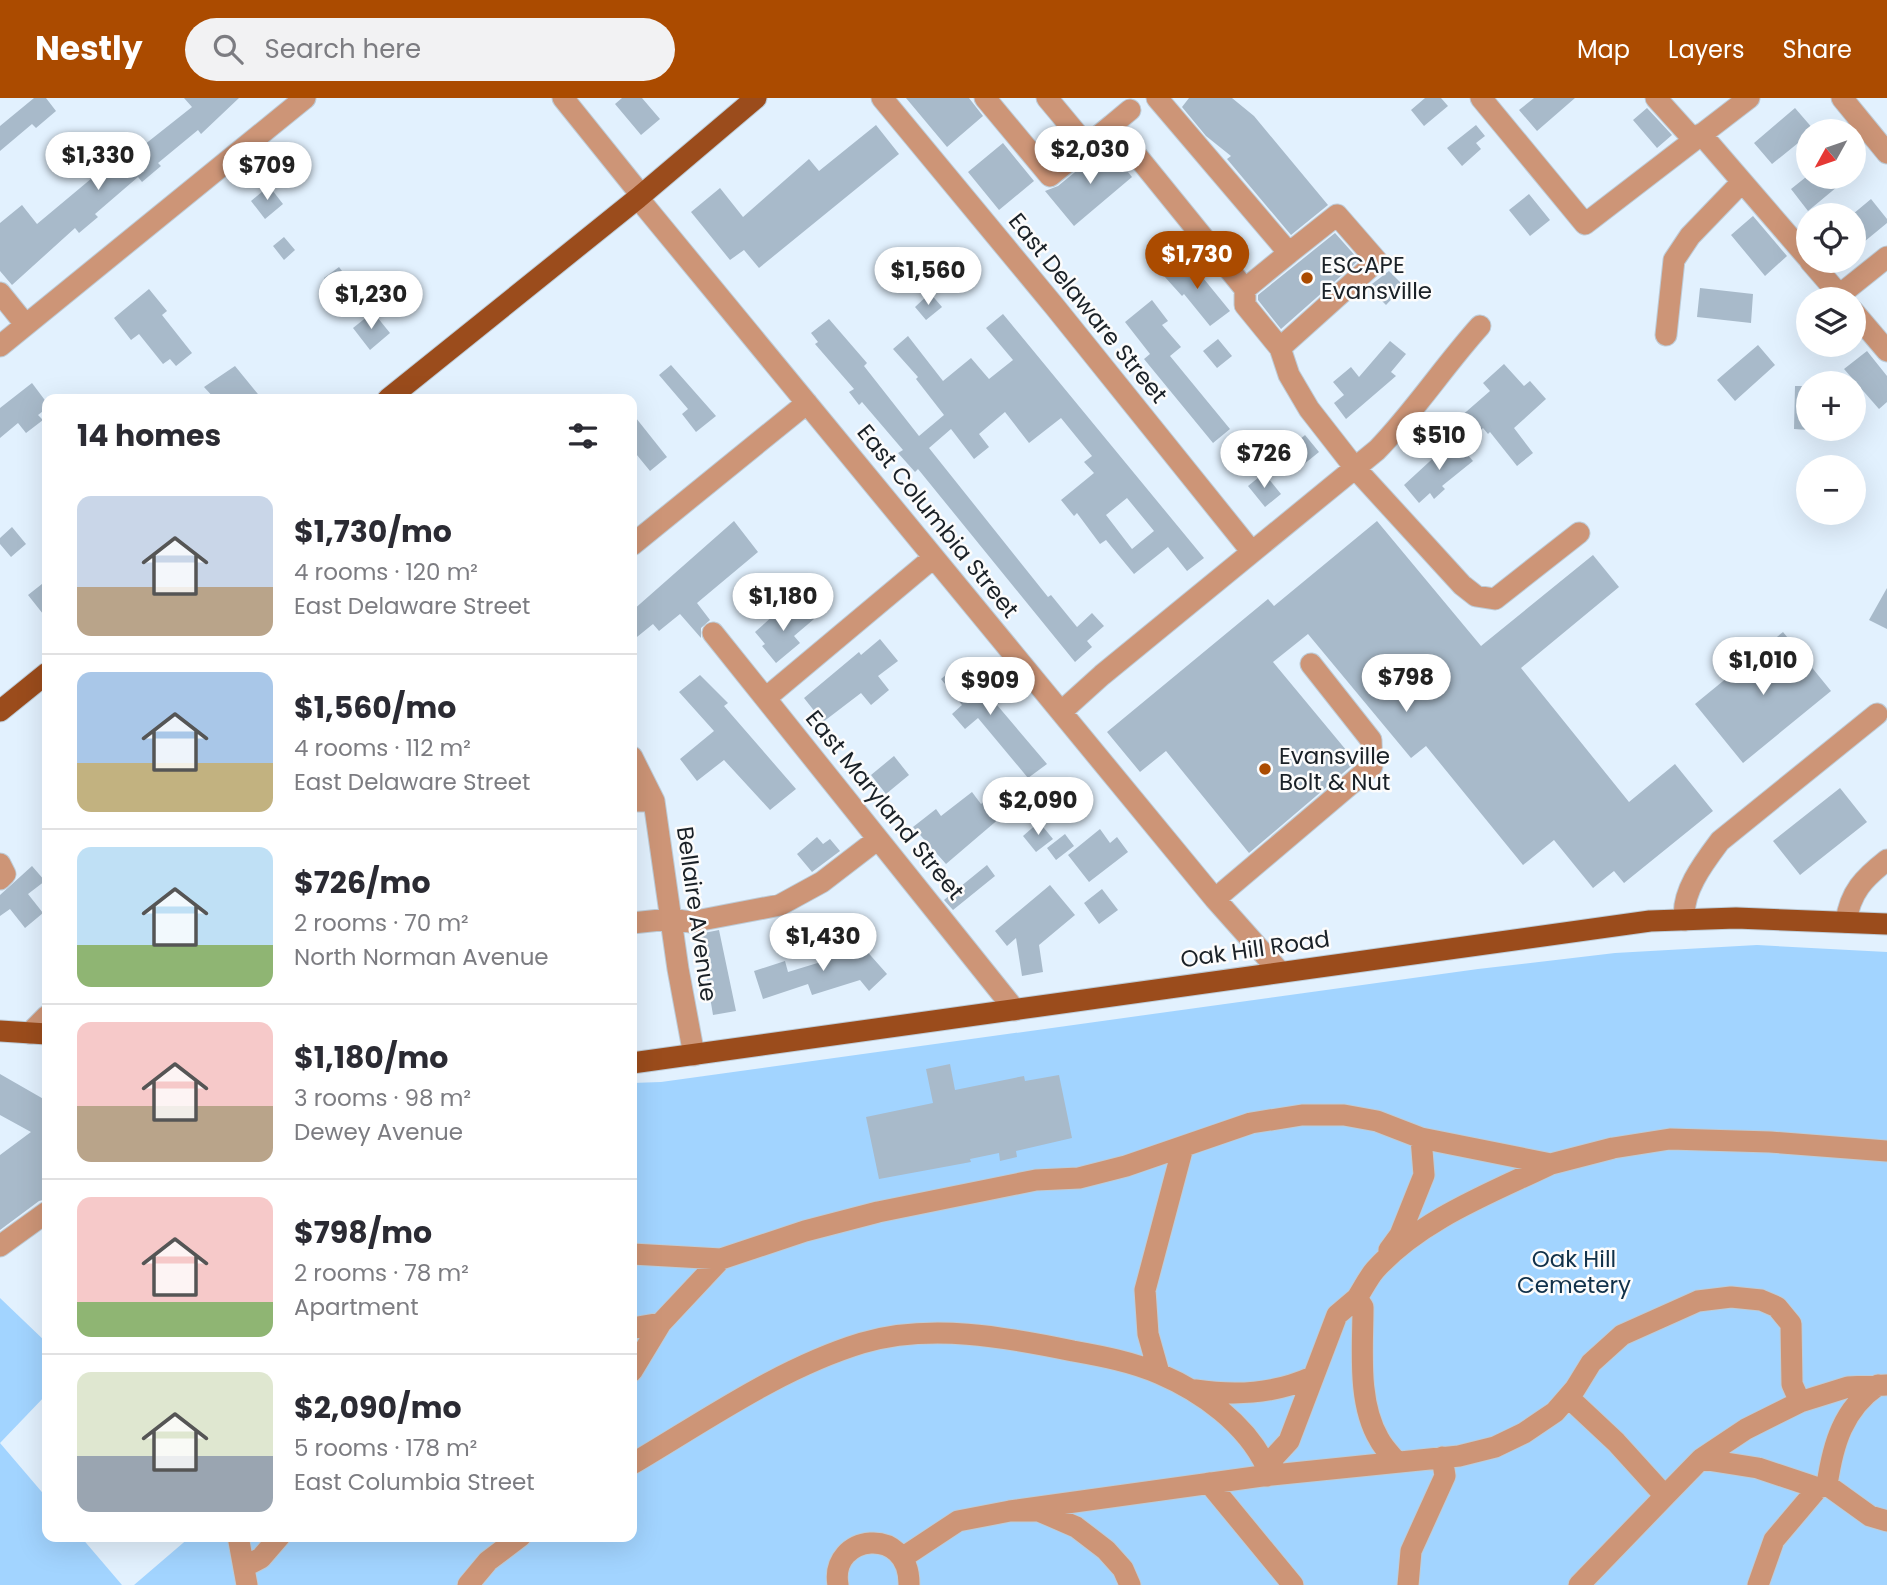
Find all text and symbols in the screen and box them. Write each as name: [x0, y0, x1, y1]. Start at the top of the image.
search box: [185, 18, 675, 81]
text: Nestly: [35, 25, 143, 72]
icon: search: [209, 30, 247, 68]
text: Search here: [265, 31, 421, 67]
text: Map: [1577, 33, 1630, 66]
text: Layers: [1668, 33, 1744, 66]
text: Share: [1782, 33, 1852, 66]
north arrow: [1796, 119, 1866, 189]
map controls: [1796, 119, 1866, 525]
pin: $2,030: [1033, 126, 1147, 186]
pin: $1,330: [41, 132, 155, 192]
text: $2,030: [1051, 133, 1129, 165]
text: $1,330: [61, 139, 135, 171]
pin: $709: [226, 142, 308, 202]
text: $709: [239, 149, 295, 181]
button: locate: [1796, 203, 1866, 273]
street label: East Delaware Street: [1001, 206, 1175, 410]
pin: $1,730: [1140, 232, 1254, 291]
text: $1,730: [1161, 238, 1233, 270]
pin: $1,560: [871, 248, 985, 307]
place label: ESCAPE Evansville: [1321, 249, 1432, 307]
text: $1,560: [891, 254, 965, 286]
marker: ESCAPE Evansville: [1299, 270, 1315, 286]
pin: $1,230: [314, 272, 428, 331]
text: $1,230: [335, 278, 407, 310]
button: layers: [1796, 287, 1866, 357]
button: +: [1796, 371, 1866, 441]
pin: $510: [1398, 412, 1480, 472]
text: 14 homes: [77, 414, 221, 457]
icon: filters: [564, 417, 602, 455]
street label: East Columbia Street: [850, 417, 1026, 625]
text: $510: [1412, 419, 1466, 451]
pin: $726: [1223, 430, 1305, 490]
text: $726: [1236, 437, 1292, 469]
button: −: [1796, 455, 1866, 525]
text: $1,730/mo: [294, 510, 452, 553]
icon: home: [133, 524, 217, 608]
text: 4 rooms · 120 m²: [294, 556, 478, 588]
pin: $1,180: [726, 574, 840, 633]
text: $1,180: [749, 580, 817, 612]
text: East Delaware Street: [294, 590, 530, 622]
pin: $1,010: [1706, 638, 1820, 697]
text: $1,010: [1728, 644, 1798, 676]
pin: $798: [1365, 654, 1447, 714]
pin: $909: [949, 658, 1031, 717]
text: $798: [1378, 661, 1434, 693]
text: $909: [961, 664, 1019, 696]
text: $1,560/mo: [294, 686, 456, 729]
icon: home: [133, 700, 217, 784]
street label: East Maryland Street: [798, 703, 972, 907]
text: 4 rooms · 112 m²: [294, 732, 471, 764]
place label: Evansville Bolt & Nut: [1279, 740, 1390, 798]
marker: Evansville Bolt & Nut: [1257, 761, 1273, 777]
text: East Delaware Street: [294, 766, 530, 798]
pin: $2,090: [981, 778, 1095, 837]
text: $2,090: [998, 784, 1078, 816]
street label: Bellaire Avenue: [669, 825, 725, 1003]
text: $726/mo: [294, 861, 431, 904]
icon: home: [133, 875, 217, 959]
text: 2 rooms · 70 m²: [294, 907, 469, 939]
pin: $1,430: [766, 914, 880, 973]
text: $1,430: [786, 920, 860, 952]
street label: Oak Hill Road: [1178, 923, 1332, 975]
text: North Norman Avenue: [294, 941, 549, 973]
text: $1,180/mo: [294, 1036, 448, 1079]
icon: home: [133, 1050, 217, 1134]
text: 3 rooms · 98 m²: [294, 1082, 471, 1114]
text: Dewey Avenue: [294, 1116, 463, 1148]
text: $798/mo: [294, 1211, 432, 1254]
icon: home: [133, 1225, 217, 1309]
park label: Oak Hill Cemetery: [1517, 1243, 1631, 1301]
text: 2 rooms · 78 m²: [294, 1257, 469, 1289]
text: Apartment: [294, 1291, 419, 1323]
text: $2,090/mo: [294, 1386, 462, 1429]
icon: home: [133, 1400, 217, 1484]
text: 5 rooms · 178 m²: [294, 1432, 477, 1464]
text: East Columbia Street: [294, 1466, 535, 1498]

